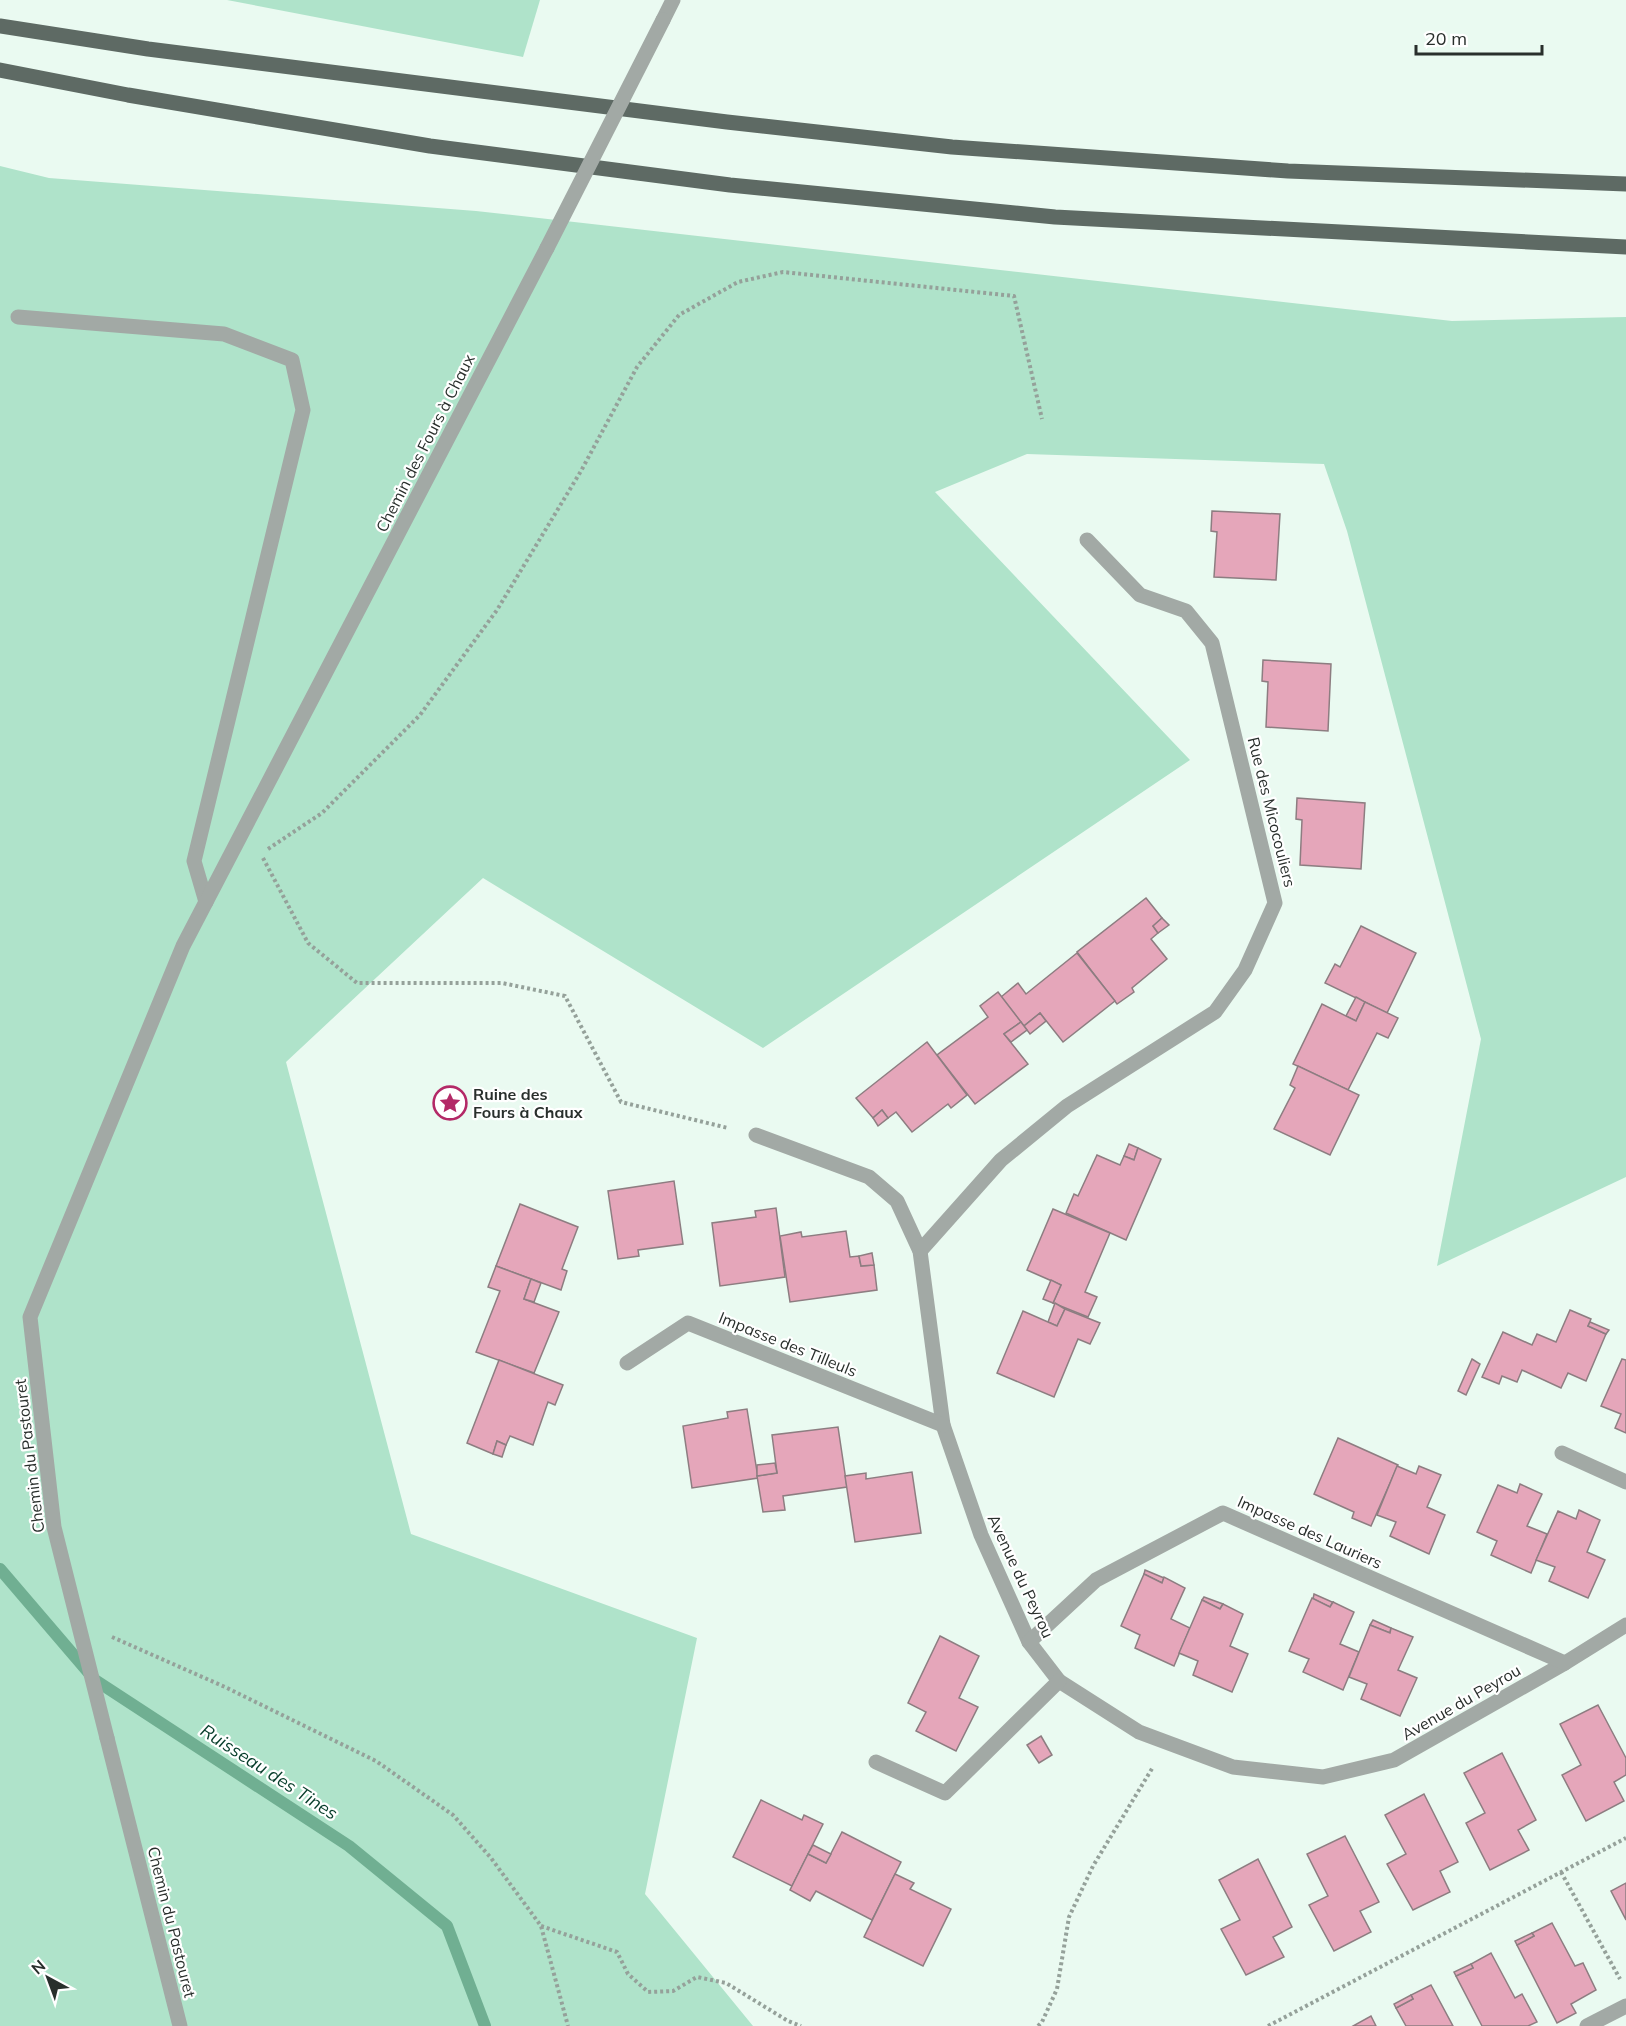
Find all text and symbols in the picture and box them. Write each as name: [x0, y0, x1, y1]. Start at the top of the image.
scale bar: [1416, 18, 1542, 56]
text: 20 m: [1425, 27, 1467, 50]
street label: Chemin des Fours à Chaux: [371, 350, 479, 535]
street label: Rue des Micocouliers: [1244, 735, 1300, 889]
place label: Ruine des Fours à Chaux: [473, 1084, 583, 1122]
place icon: Ruine des Fours à Chaux: [432, 1085, 468, 1121]
street label: Impasse des Tilleuls: [716, 1307, 860, 1381]
street label: Chemin du Pastouret: [10, 1378, 48, 1534]
street label: Impasse des Lauriers: [1235, 1491, 1385, 1573]
street label: Avenue du Peyrou: [984, 1511, 1058, 1641]
street label: Avenue du Peyrou: [1398, 1660, 1524, 1744]
water label: Ruisseau des Tines: [196, 1719, 342, 1825]
street label: Chemin du Pastouret: [144, 1844, 201, 2000]
north arrow: [18, 1948, 78, 2008]
text: N: [27, 1955, 49, 1978]

